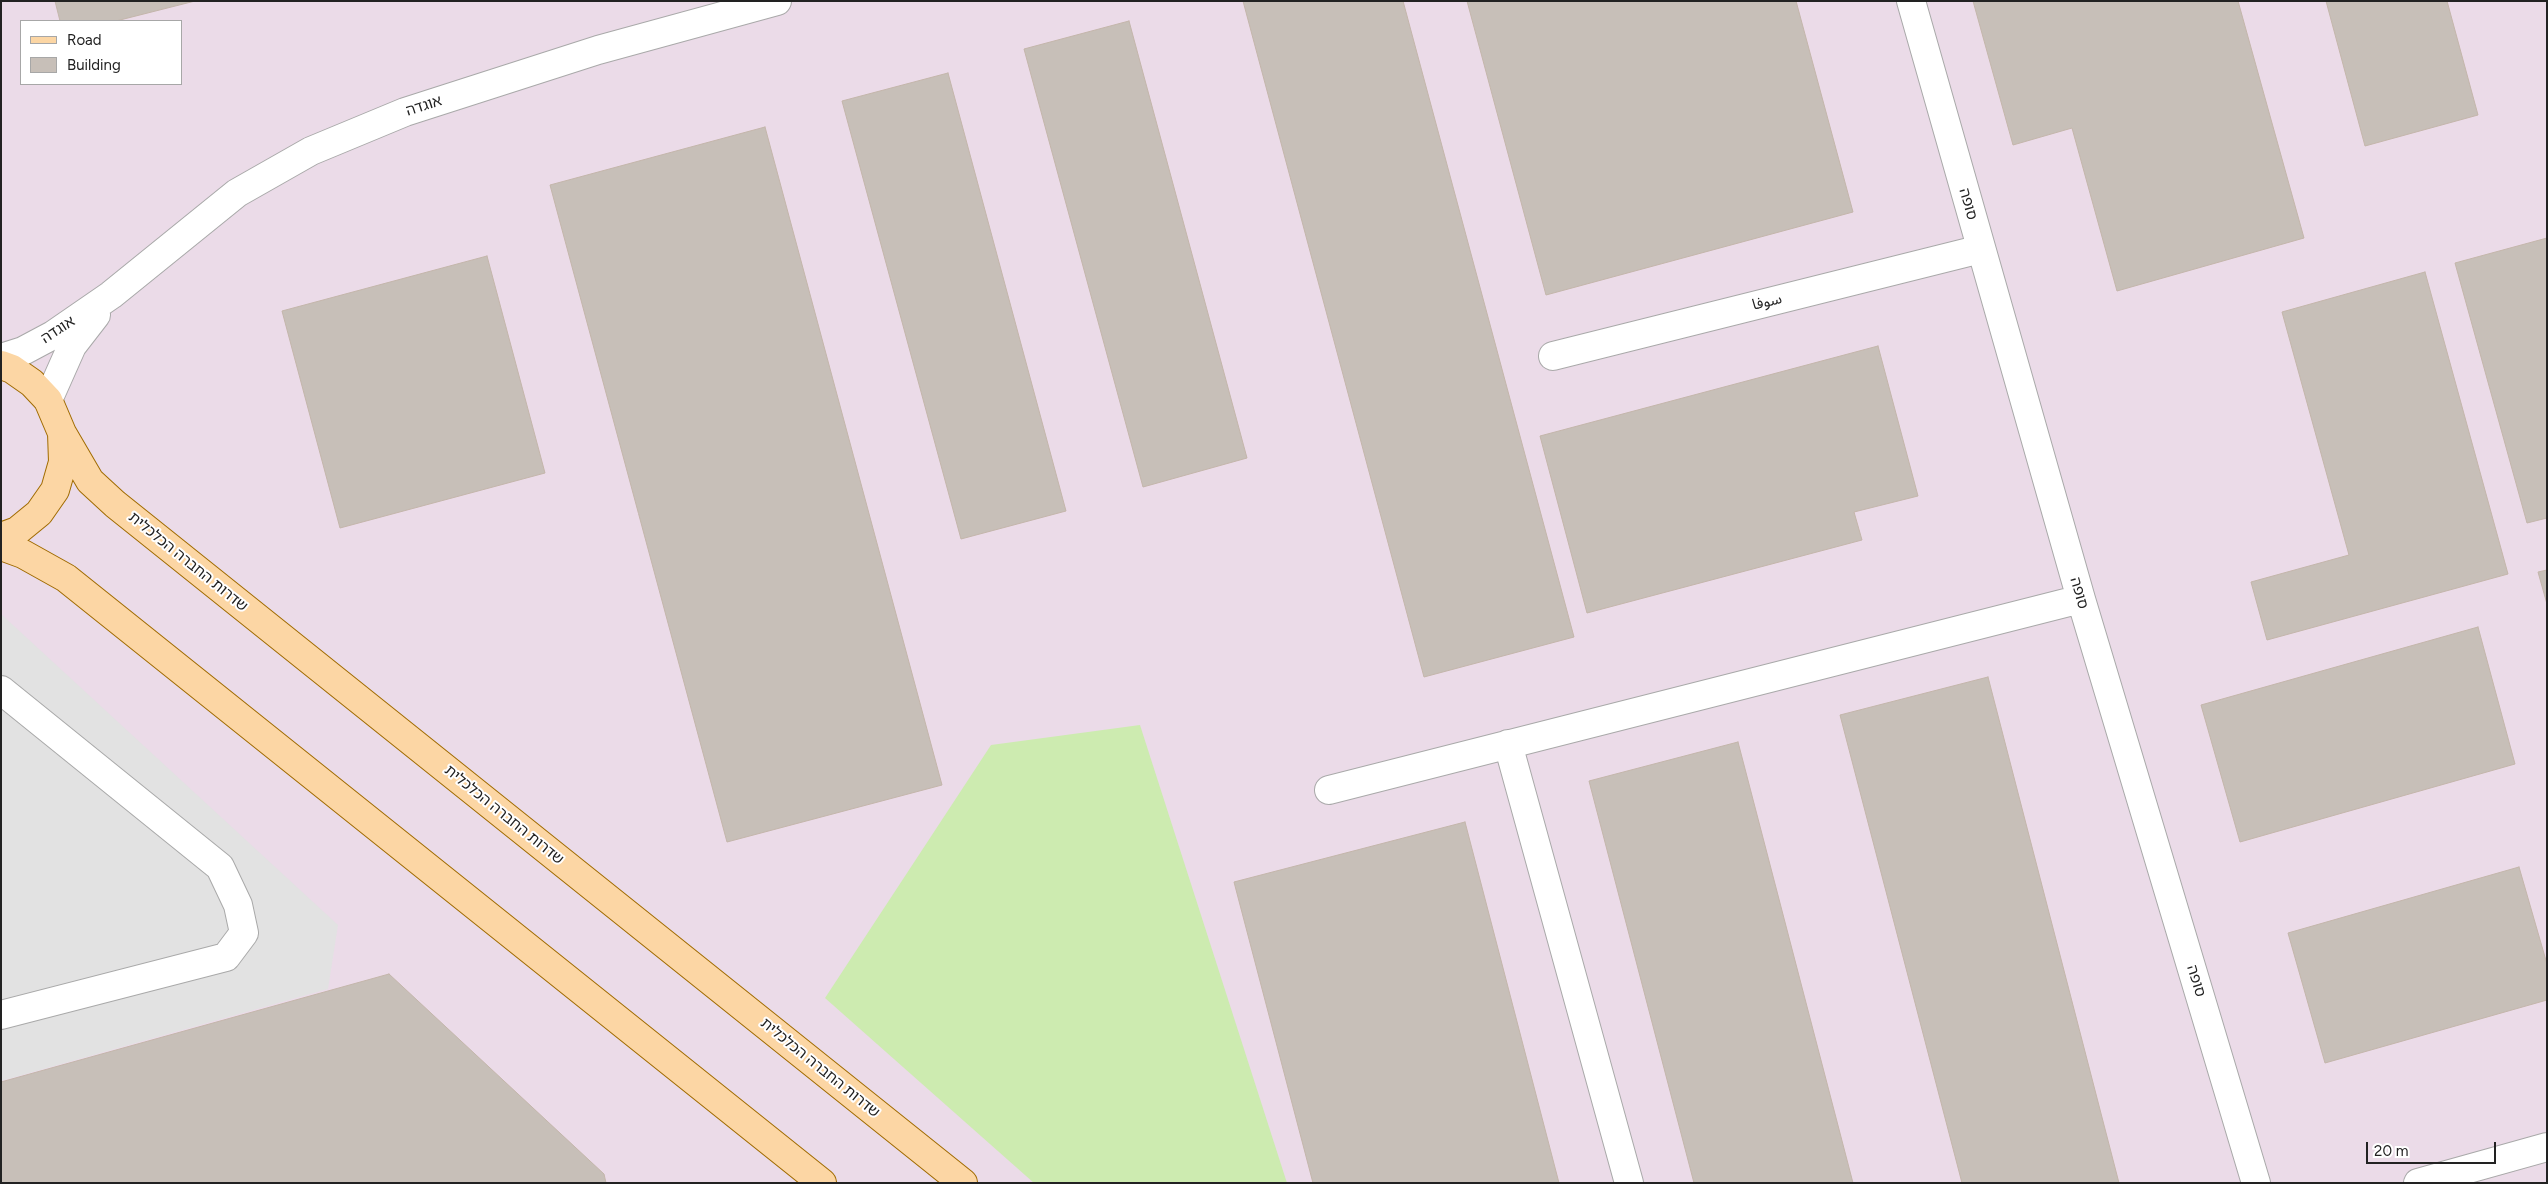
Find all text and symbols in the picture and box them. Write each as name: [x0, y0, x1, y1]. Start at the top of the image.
legend: [20, 20, 182, 85]
text: Road: [67, 31, 102, 49]
text: Building: [67, 56, 121, 74]
street label: אוגדה: [404, 92, 444, 120]
street label: סופה: [1955, 186, 1981, 222]
street label: سوفا: [1750, 290, 1784, 314]
street label: אוגדה: [38, 312, 78, 348]
street label: שדרות החברה הכלכלית: [125, 508, 251, 616]
street label: סופה: [2066, 575, 2092, 611]
street label: שדרות החברה הכלכלית: [441, 761, 567, 869]
street label: סופה: [2183, 963, 2209, 999]
street label: שדרות החברה הכלכלית: [757, 1014, 883, 1122]
scale bar: [2368, 1132, 2498, 1164]
text: 20 m: [2374, 1142, 2408, 1160]

